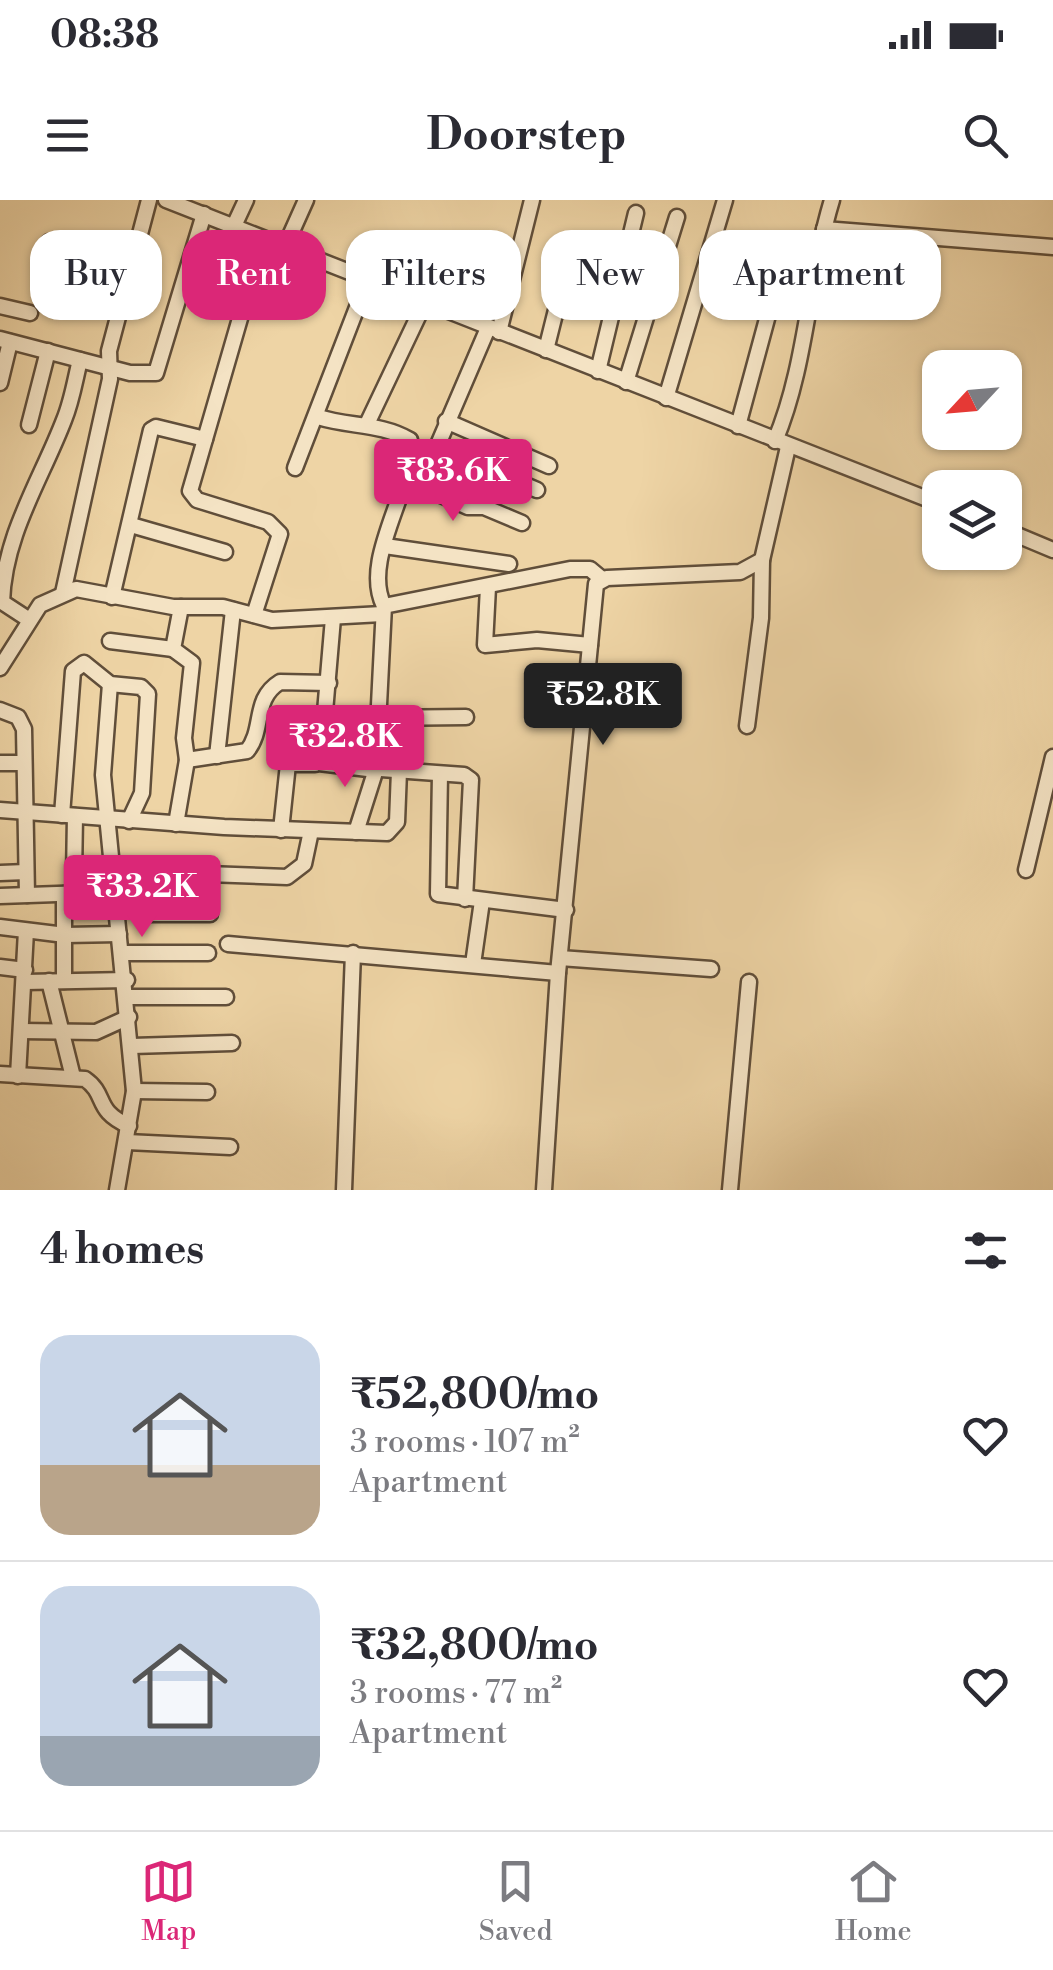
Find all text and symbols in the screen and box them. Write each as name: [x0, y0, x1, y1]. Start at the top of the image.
text: 08:38: [50, 12, 159, 59]
text: Doorstep: [426, 107, 627, 164]
icon: menu: [40, 108, 95, 163]
icon: search: [958, 108, 1013, 163]
chip: Buy: [30, 230, 162, 320]
chip: Rent: [182, 230, 326, 320]
chip: Filters: [346, 230, 521, 320]
chip: New: [541, 230, 679, 320]
chip: Apartment: [699, 230, 941, 320]
north arrow: [922, 350, 1022, 450]
map controls: [922, 350, 1022, 570]
pin: ₹83.6K: [372, 439, 534, 524]
text: ₹83.6K: [396, 451, 510, 491]
button: layers: [922, 470, 1022, 570]
pin: ₹52.8K: [522, 663, 684, 748]
text: ₹52.8K: [546, 675, 660, 715]
pin: ₹32.8K: [264, 705, 426, 790]
text: ₹32.8K: [288, 717, 402, 757]
pin: ₹33.2K: [61, 855, 223, 940]
text: ₹33.2K: [86, 867, 198, 907]
icon: filters: [958, 1223, 1013, 1278]
text: 4 homes: [40, 1224, 204, 1277]
text: ₹52,800/mo: [350, 1369, 599, 1422]
icon: home: [120, 1375, 240, 1495]
icon: heart: [958, 1408, 1013, 1463]
text: 3 rooms · 107 m²: [350, 1422, 580, 1462]
text: Apartment: [350, 1462, 507, 1502]
text: ₹32,800/mo: [350, 1620, 599, 1673]
icon: home: [120, 1626, 240, 1746]
icon: heart: [958, 1659, 1013, 1714]
text: 3 rooms · 77 m²: [350, 1673, 562, 1713]
text: Apartment: [350, 1713, 507, 1753]
tab: Map: [141, 1854, 196, 1949]
tab: Saved: [479, 1854, 552, 1949]
tab: Home: [835, 1854, 912, 1949]

